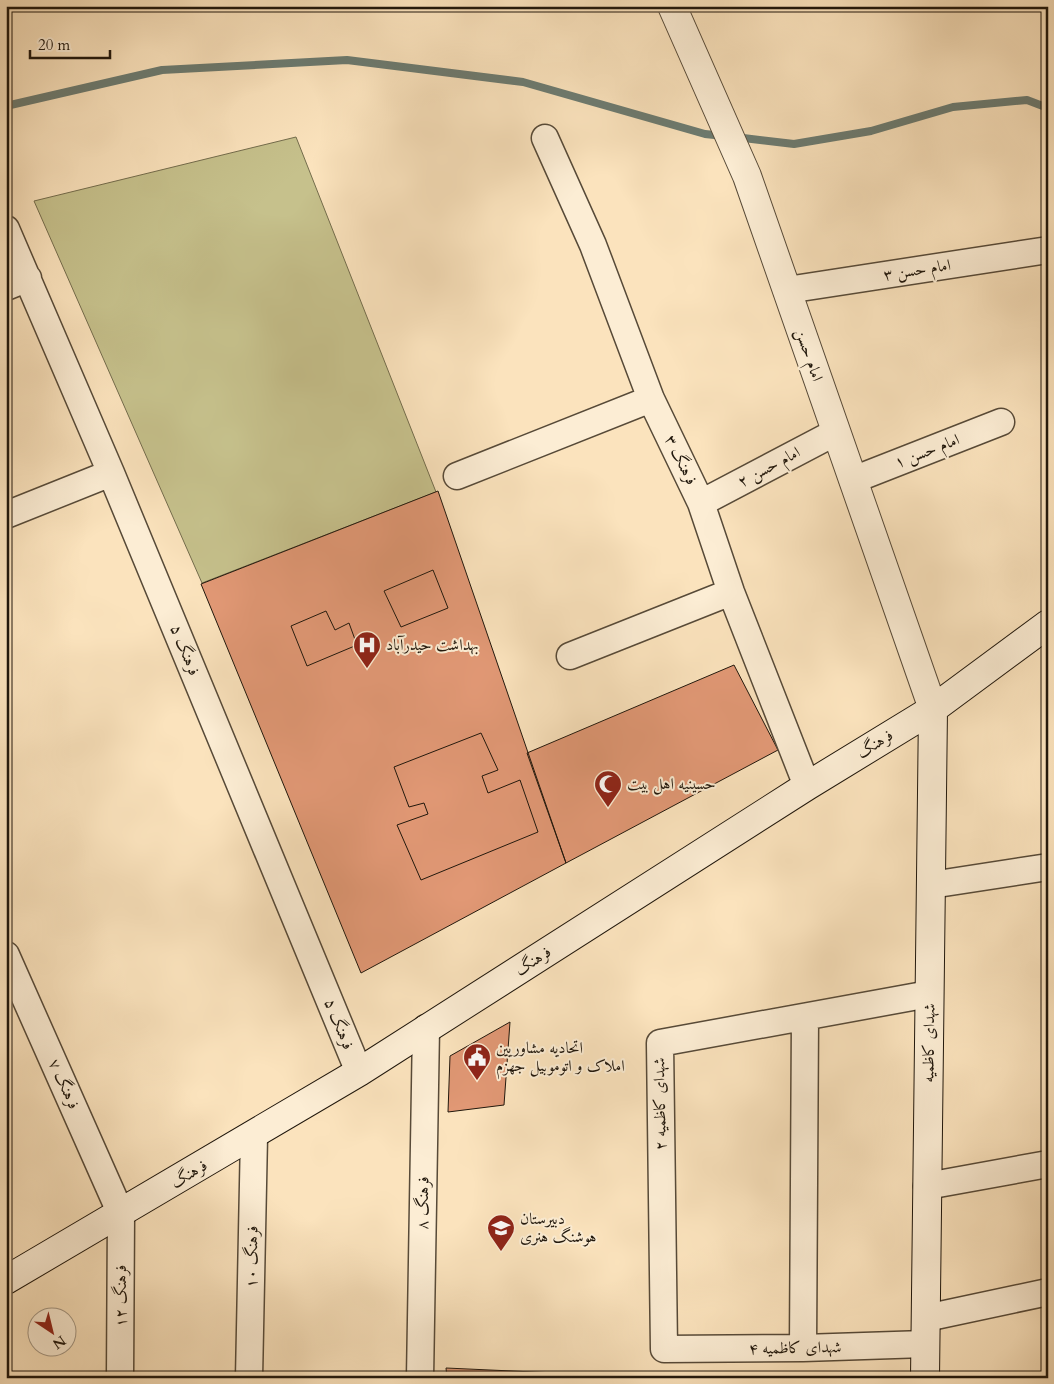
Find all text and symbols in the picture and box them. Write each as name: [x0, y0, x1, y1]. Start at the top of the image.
scale bar: [30, 28, 110, 60]
text: 20 m: [38, 35, 70, 55]
street label: امام حسن ۳: [882, 254, 953, 289]
street label: امام حسن: [787, 326, 828, 385]
street label: امام حسن ۱: [891, 429, 964, 476]
street label: فرهنگ ۳: [659, 431, 703, 489]
street label: امام حسن ۲: [734, 441, 806, 495]
street label: فرهنگ ۵: [165, 621, 205, 679]
hospital icon: بهداشت حیدرآباد: [352, 630, 382, 669]
place label: بهداشت حیدرآباد: [386, 634, 479, 656]
street label: فرهنگ: [852, 724, 898, 764]
mosque icon: حسینیه اهل بیت: [593, 769, 623, 808]
place label: حسینیه اهل بیت: [627, 773, 716, 795]
street label: فرهنگ: [510, 941, 556, 981]
street label: فرهنگ ۵: [319, 995, 359, 1053]
street label: شهدای کاظمیه: [917, 1003, 941, 1083]
place label: اتحادیه مشاوریین املاک و اتوموبیل جهزم: [496, 1037, 625, 1080]
public building icon: اتحادیه مشاوریین املاک و اتوموبیل جهزم: [462, 1042, 492, 1081]
street label: فرهنگ ۷: [43, 1055, 85, 1113]
street label: شهدای کاظمیه ۲: [648, 1057, 672, 1151]
street label: فرهنگ: [166, 1154, 212, 1194]
street label: فرهنگ ۸: [412, 1176, 434, 1230]
place label: دبیرستان هوشنگ هنری: [520, 1208, 596, 1248]
school or university icon: دبیرستان هوشنگ هنری: [486, 1213, 516, 1252]
street label: فرهنگ ۱۰: [240, 1226, 264, 1288]
street label: فرهنگ ۱۲: [110, 1265, 132, 1327]
north arrow: [28, 1306, 78, 1356]
text: N: [49, 1331, 70, 1354]
street label: شهدای کاظمیه ۴: [748, 1336, 842, 1360]

